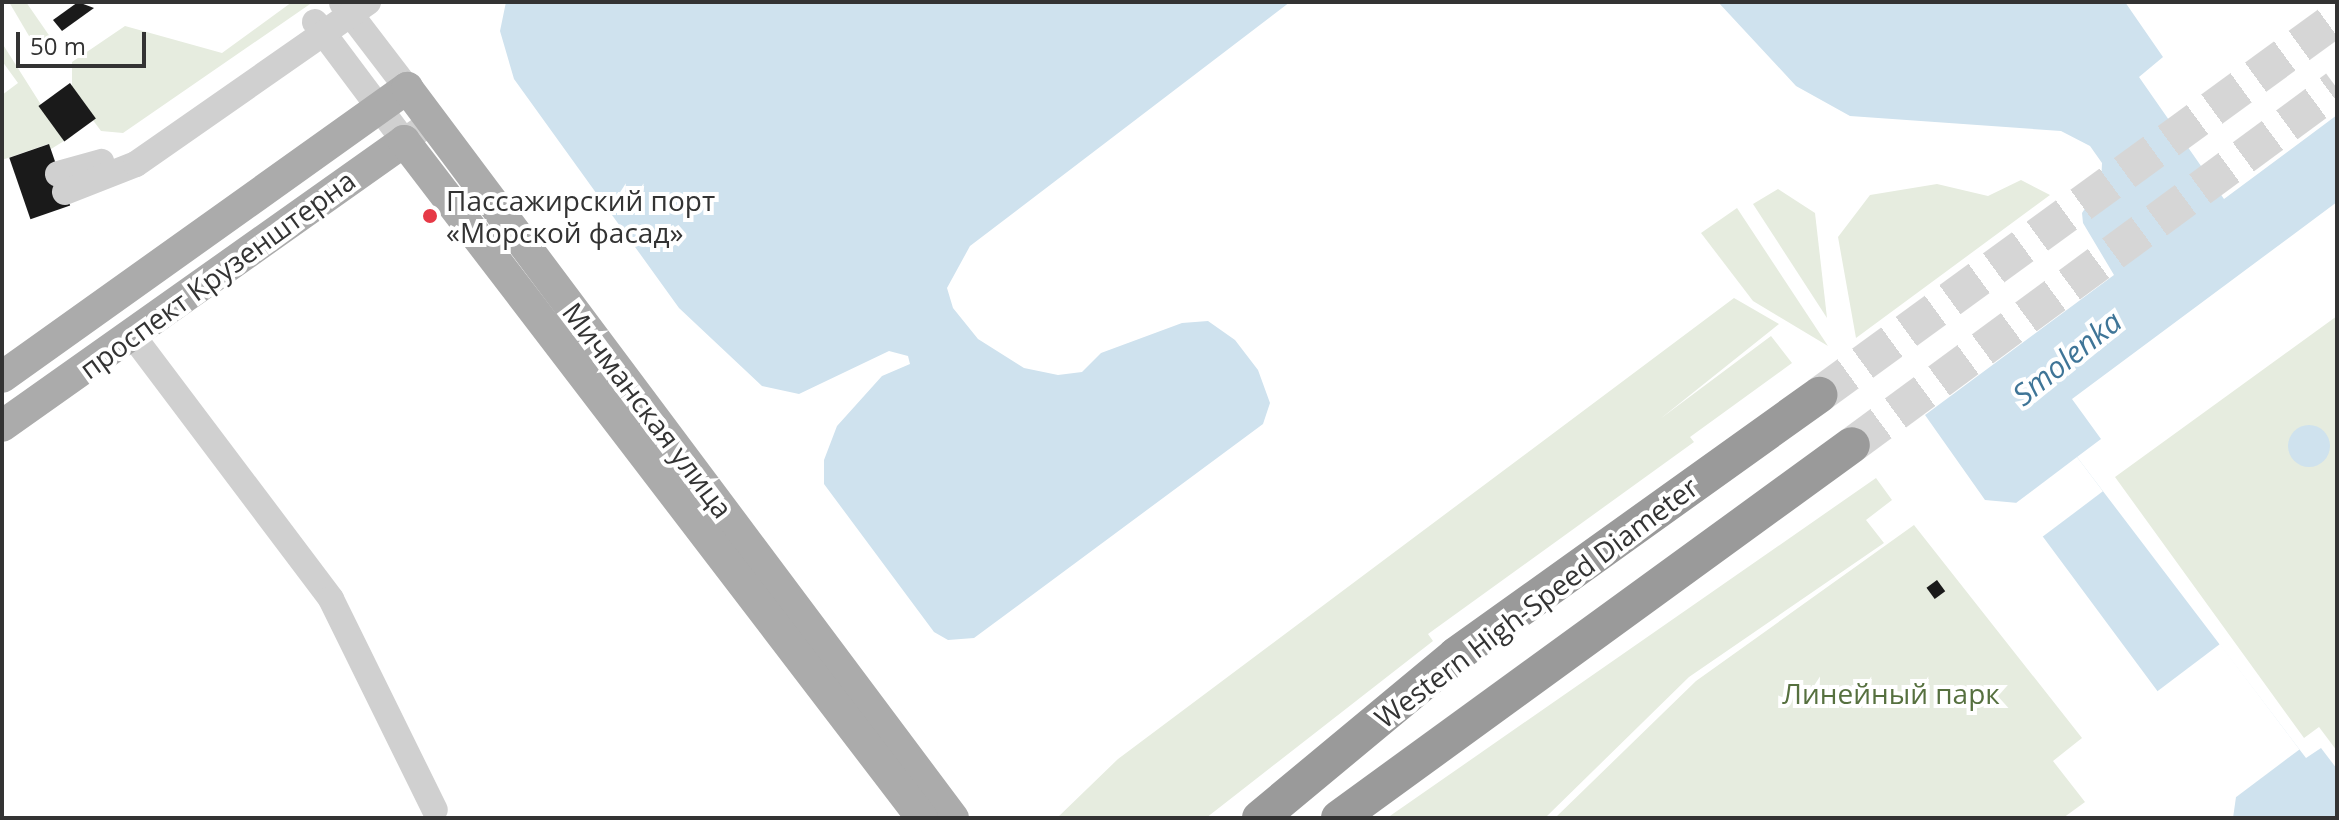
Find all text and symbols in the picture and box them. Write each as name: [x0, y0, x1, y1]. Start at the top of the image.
scale bar: [20, 16, 150, 66]
text: 50 m: [30, 29, 86, 62]
street label: проспект Крузенштерна: [73, 163, 361, 385]
place label: Пассажирский порт «Морской фасад»: [446, 183, 715, 249]
marker: Пассажирский порт «Морской фасад»: [421, 207, 439, 225]
street label: Мичманская улица: [556, 296, 740, 524]
water label: Smolenka: [2005, 303, 2129, 413]
street label: Western High-Speed Diameter: [1368, 470, 1704, 734]
park label: Линейный парк: [1782, 676, 2000, 710]

